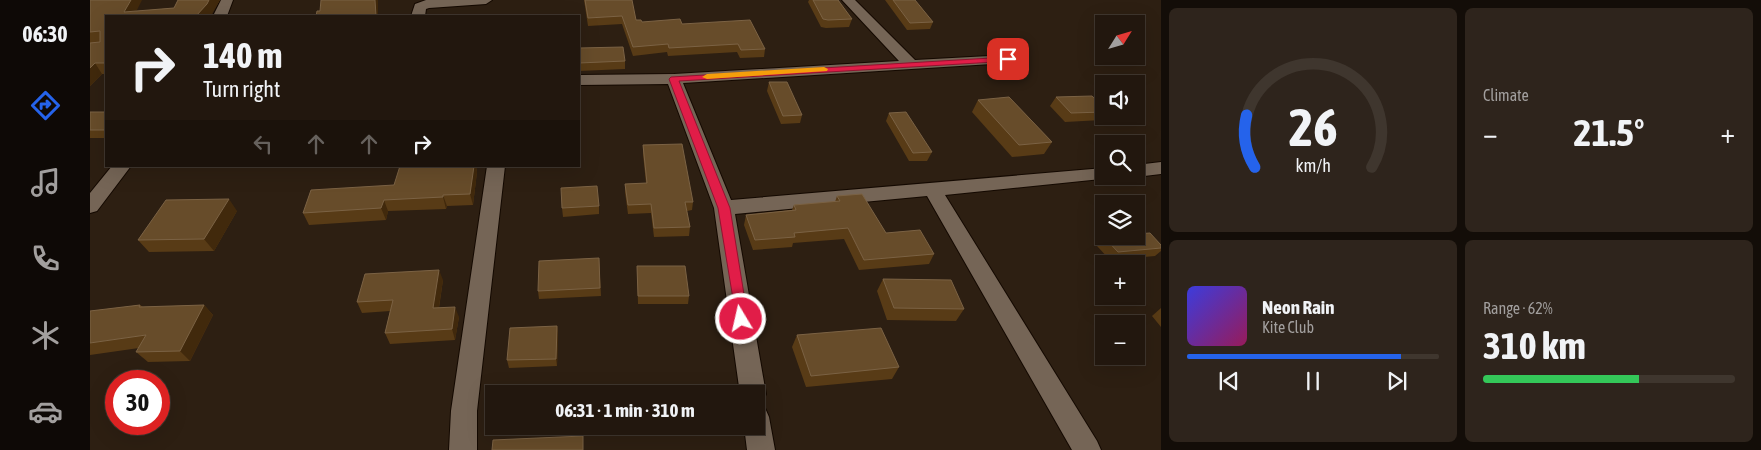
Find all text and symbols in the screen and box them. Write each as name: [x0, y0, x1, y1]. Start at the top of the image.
north arrow: [1095, 15, 1145, 65]
map controls: [1095, 15, 1145, 365]
text: 06:30: [22, 21, 68, 47]
icon: right: [120, 35, 185, 100]
text: 140 m: [203, 35, 282, 75]
pin: [987, 38, 1029, 80]
icon: arrive: [994, 45, 1022, 73]
button: sound: [1095, 75, 1145, 125]
text: Turn right: [203, 76, 280, 102]
text: Climate: [1483, 86, 1529, 104]
icon: directions: [28, 88, 63, 123]
text: 26: [1289, 97, 1337, 157]
text: 21.5°: [1574, 111, 1644, 154]
text: −: [1483, 117, 1498, 149]
text: +: [1720, 117, 1735, 149]
icon: left: [249, 130, 277, 158]
icon: ahead: [302, 130, 330, 158]
icon: ahead: [355, 130, 383, 158]
icon: right: [408, 130, 436, 158]
button: search: [1095, 135, 1145, 185]
text: km/h: [1295, 155, 1331, 176]
icon: music: [28, 165, 63, 200]
button: layers: [1095, 195, 1145, 245]
icon: phone: [28, 241, 63, 276]
button: +: [1095, 255, 1145, 305]
position arrow: [714, 292, 766, 344]
text: Neon Rain: [1262, 296, 1334, 318]
text: Range · 62%: [1483, 299, 1553, 317]
button: −: [1095, 315, 1145, 365]
icon: climate: [28, 318, 63, 353]
text: Kite Club: [1262, 318, 1314, 336]
text: 310 km: [1483, 324, 1586, 367]
icon: previous: [1215, 367, 1243, 395]
icon: pause: [1299, 367, 1327, 395]
icon: next: [1383, 367, 1411, 395]
speed limit sign: 30: [105, 370, 170, 435]
icon: car: [28, 394, 63, 429]
text: 06:31 · 1 min · 310 m: [555, 399, 695, 421]

